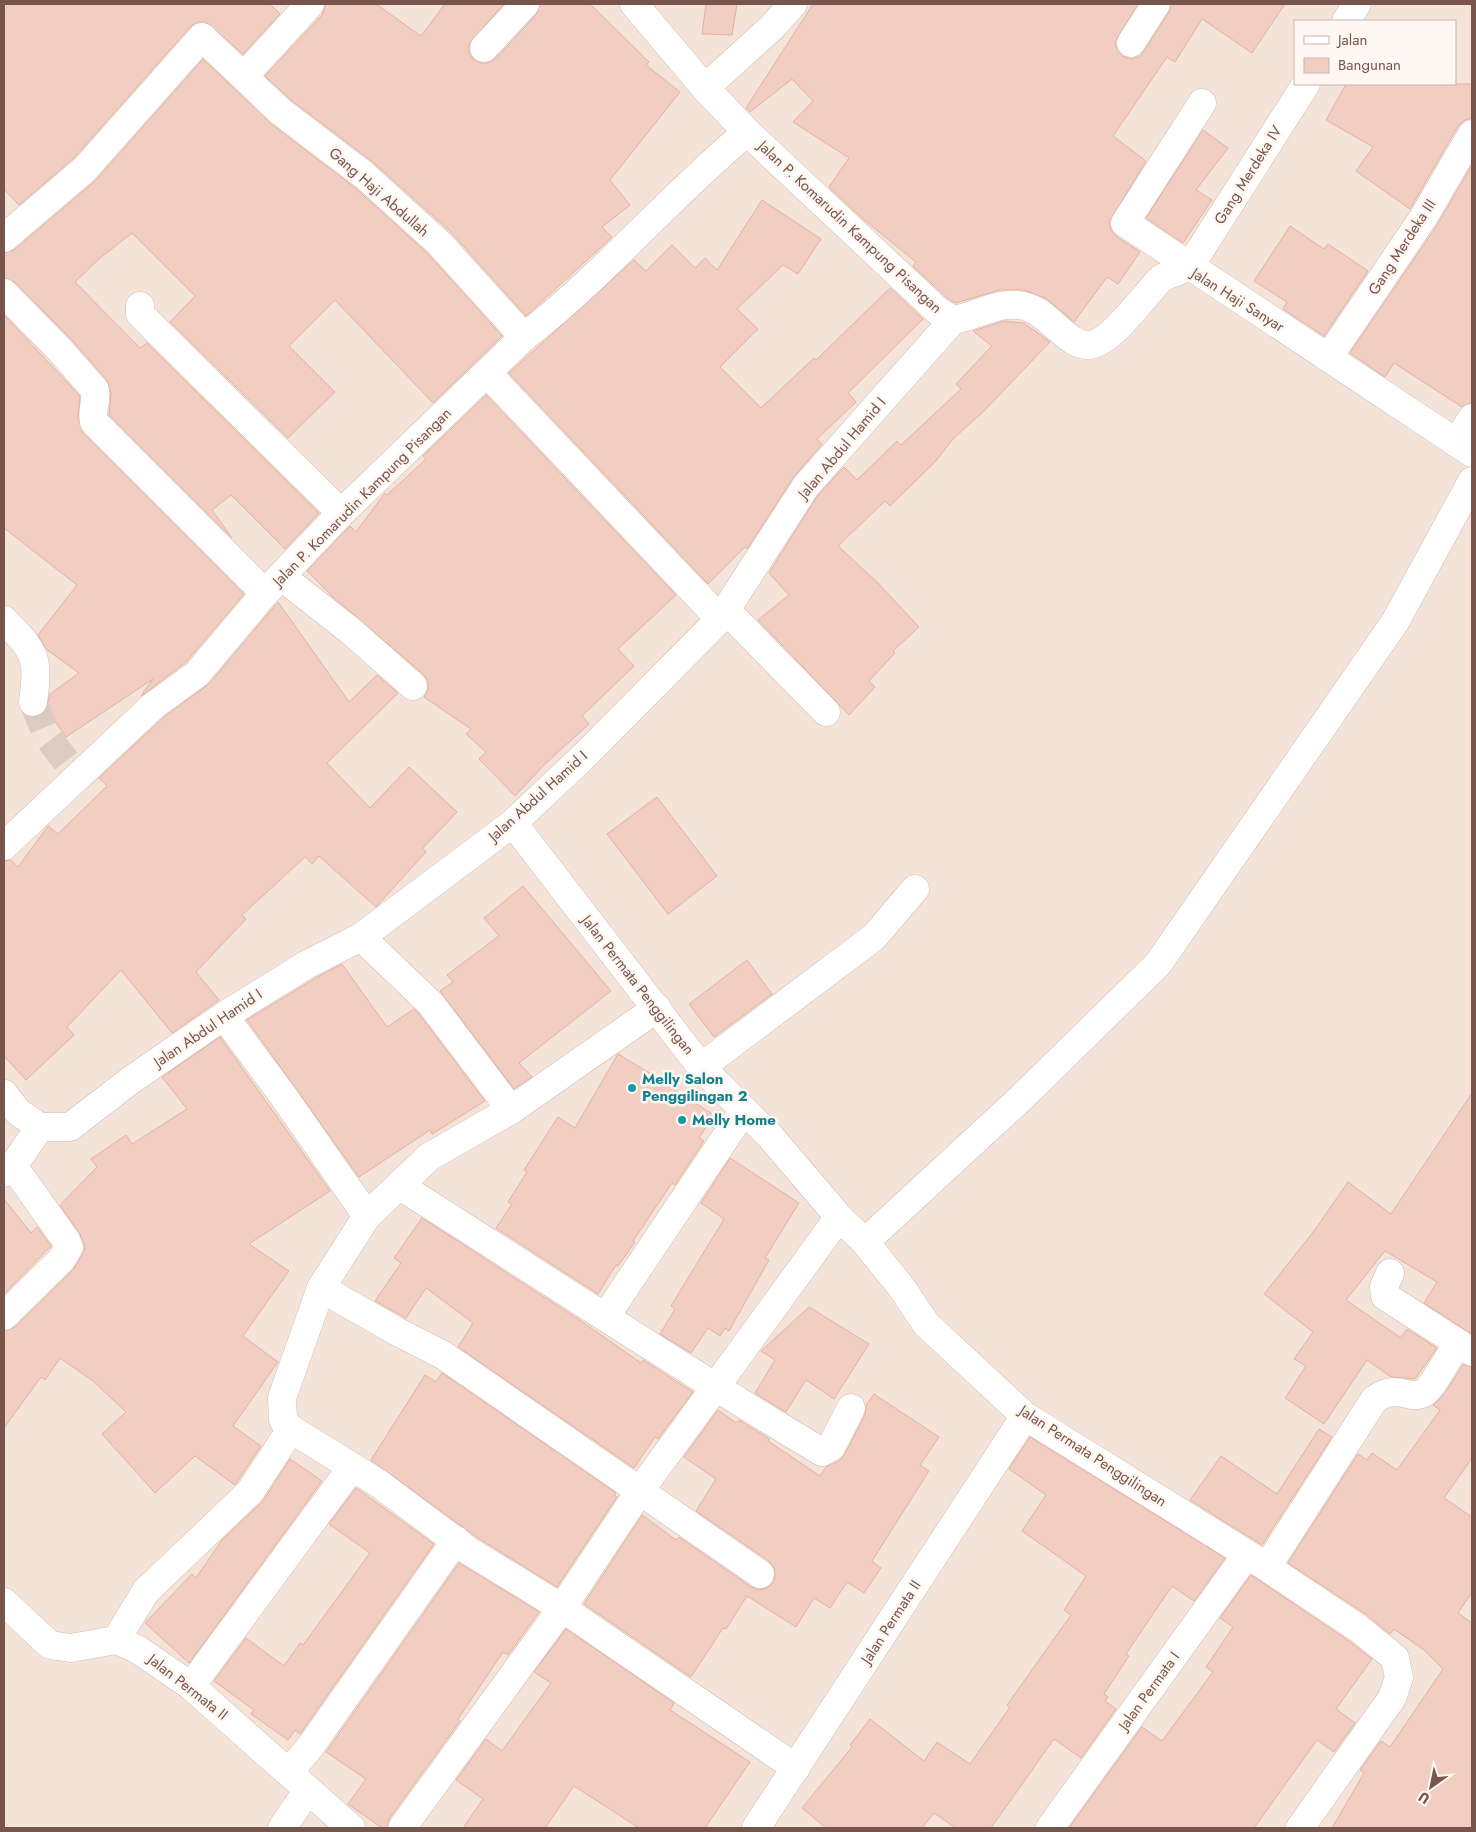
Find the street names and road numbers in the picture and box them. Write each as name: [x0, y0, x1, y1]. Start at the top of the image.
street label: Gang Merdeka IV: [1209, 121, 1287, 229]
street label: Jalan P. Komarudin Kampung Pisangan: [752, 134, 947, 318]
street label: Gang Haji Abdullah: [324, 142, 434, 242]
street label: Gang Merdeka III: [1363, 195, 1441, 299]
street label: Jalan Haji Sanyar: [1185, 261, 1290, 338]
street label: Jalan Abdul Hamid I: [791, 392, 891, 505]
street label: Jalan P. Komarudin Kampung Pisangan: [266, 403, 456, 593]
street label: Jalan Abdul Hamid I: [482, 745, 593, 848]
street label: Jalan Permata Penggilingan: [575, 909, 700, 1060]
street label: Jalan Abdul Hamid I: [148, 983, 267, 1074]
street label: Jalan Permata Penggilingan: [1013, 1399, 1171, 1512]
street label: Jalan Permata II: [855, 1576, 926, 1670]
street label: Jalan Permata I: [1112, 1647, 1185, 1736]
street label: Jalan Permata II: [142, 1648, 233, 1725]

